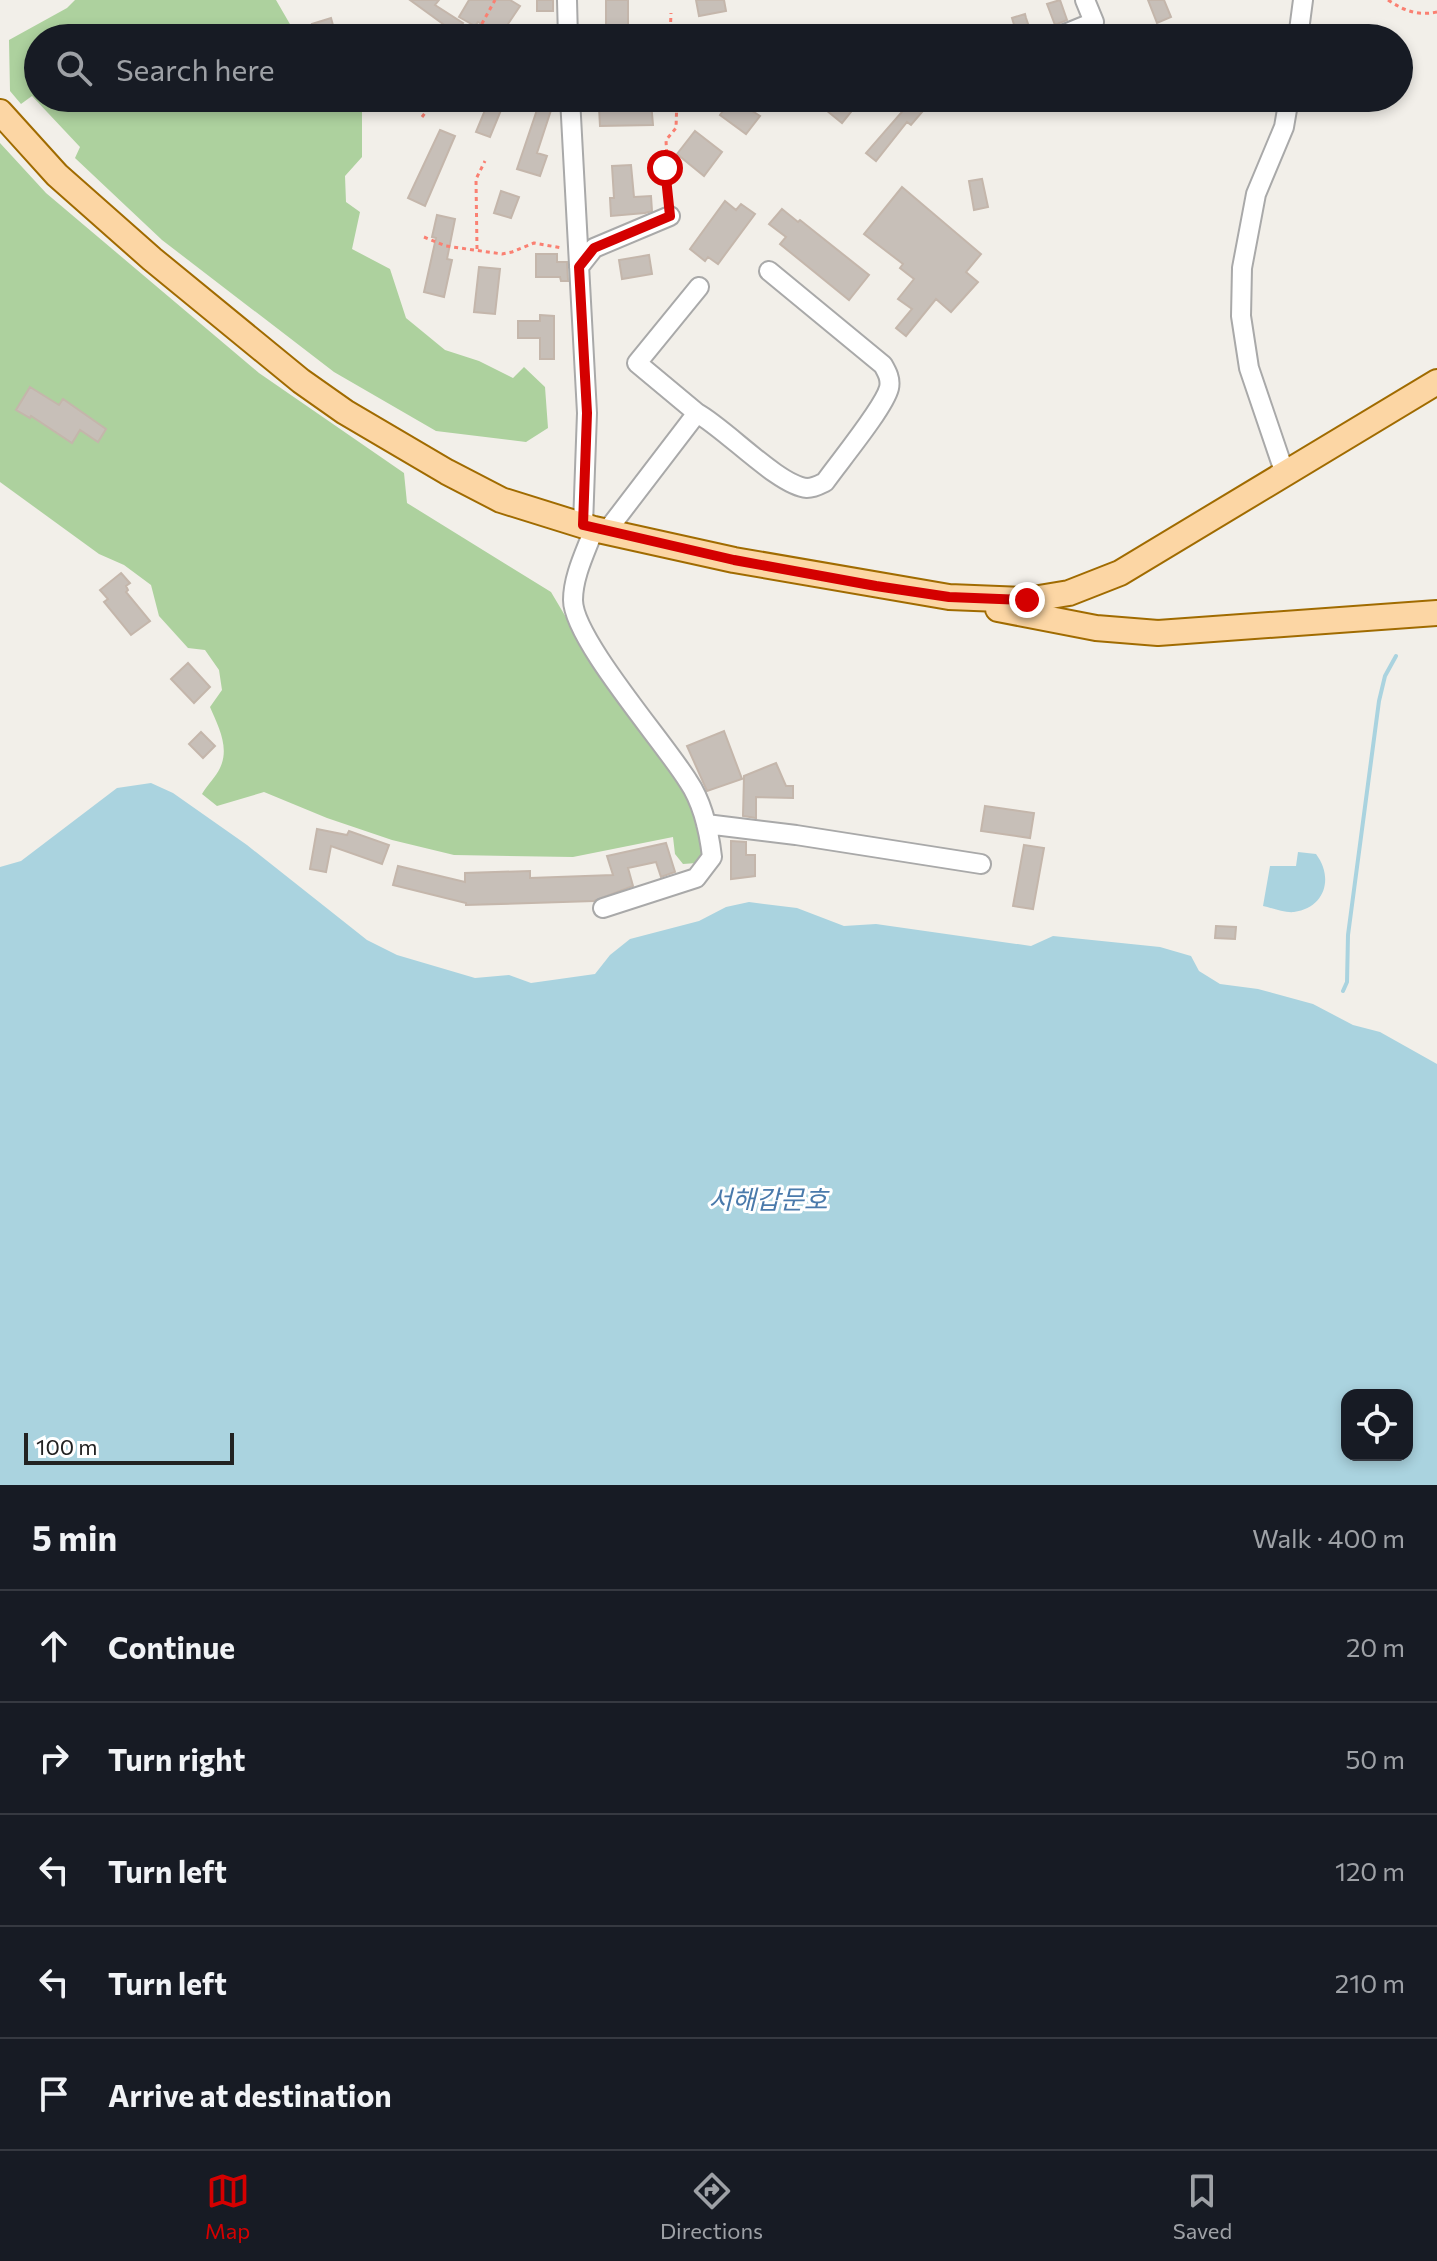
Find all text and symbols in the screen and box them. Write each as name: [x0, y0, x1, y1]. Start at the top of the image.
search box: [24, 24, 1413, 112]
icon: search: [52, 46, 96, 90]
text: Search here: [116, 50, 275, 87]
route start: [647, 150, 683, 186]
route end: [1009, 582, 1045, 618]
water label: 서해갑문호: [708, 1183, 830, 1214]
map controls: [1341, 1389, 1413, 1461]
button: locate: [1341, 1389, 1413, 1461]
scale bar: [24, 1429, 234, 1465]
text: 100 m: [36, 1433, 98, 1460]
text: 5 min: [32, 1516, 117, 1558]
text: Walk · 400 m: [1252, 1522, 1405, 1553]
icon: ahead: [32, 1624, 76, 1668]
text: Continue: [108, 1628, 235, 1665]
text: 20 m: [1346, 1631, 1405, 1662]
icon: right: [32, 1736, 76, 1780]
text: Turn right: [108, 1740, 245, 1777]
text: 50 m: [1345, 1743, 1405, 1774]
icon: left: [32, 1848, 76, 1892]
text: Turn left: [108, 1852, 227, 1889]
text: 120 m: [1335, 1855, 1405, 1886]
icon: left: [32, 1960, 76, 2004]
text: Turn left: [108, 1964, 227, 2001]
text: 210 m: [1335, 1967, 1405, 1998]
icon: arrive: [32, 2072, 76, 2116]
text: Arrive at destination: [108, 2076, 392, 2113]
tab: Map: [205, 2169, 250, 2244]
tab: Directions: [660, 2169, 763, 2244]
tab: Saved: [1173, 2169, 1232, 2244]

